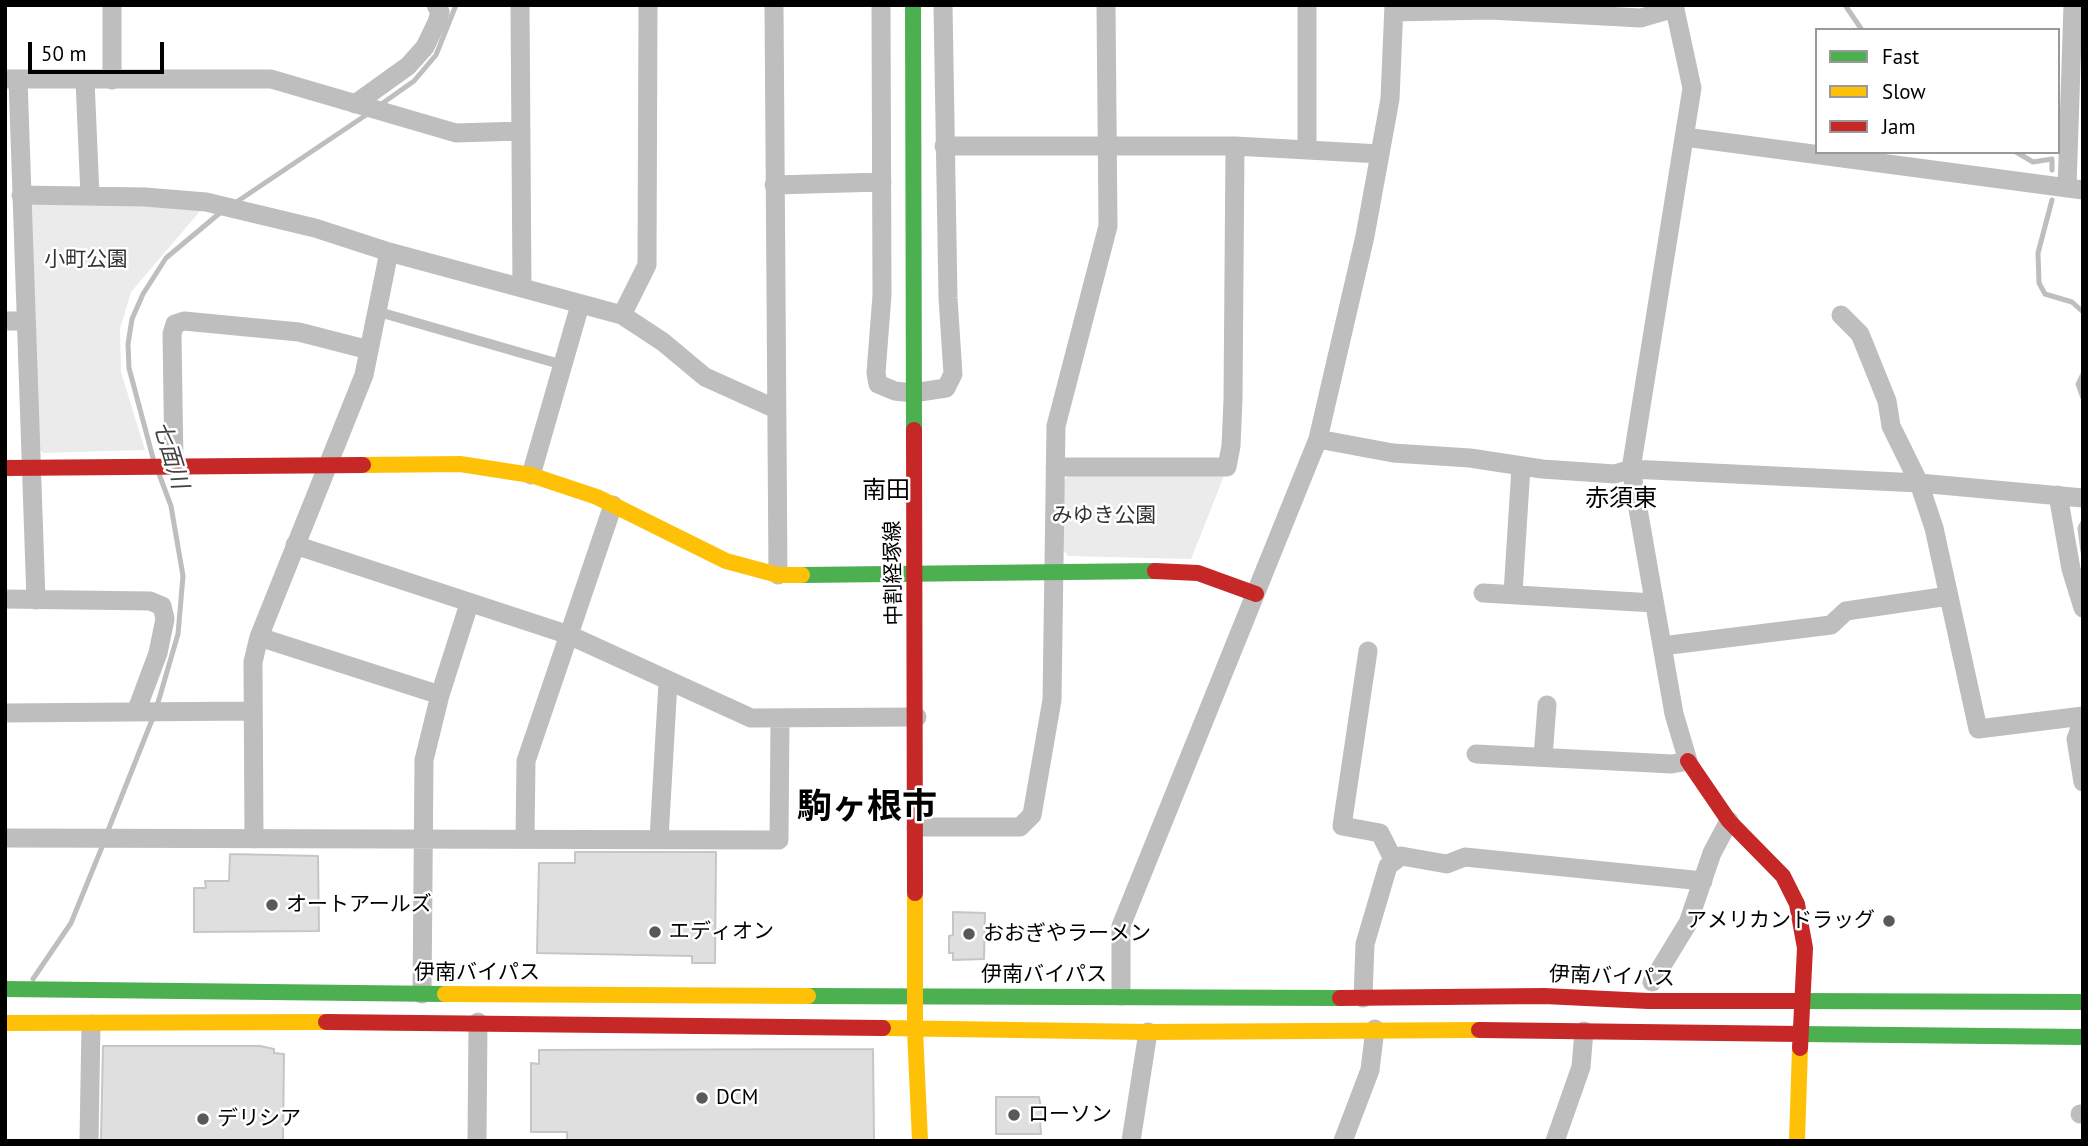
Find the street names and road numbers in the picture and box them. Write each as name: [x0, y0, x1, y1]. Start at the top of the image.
street label: 中割経塚線: [880, 520, 908, 626]
street label: 伊南バイパス: [414, 960, 540, 986]
street label: 伊南バイパス: [981, 962, 1107, 988]
street label: 伊南バイパス: [1549, 962, 1675, 992]

